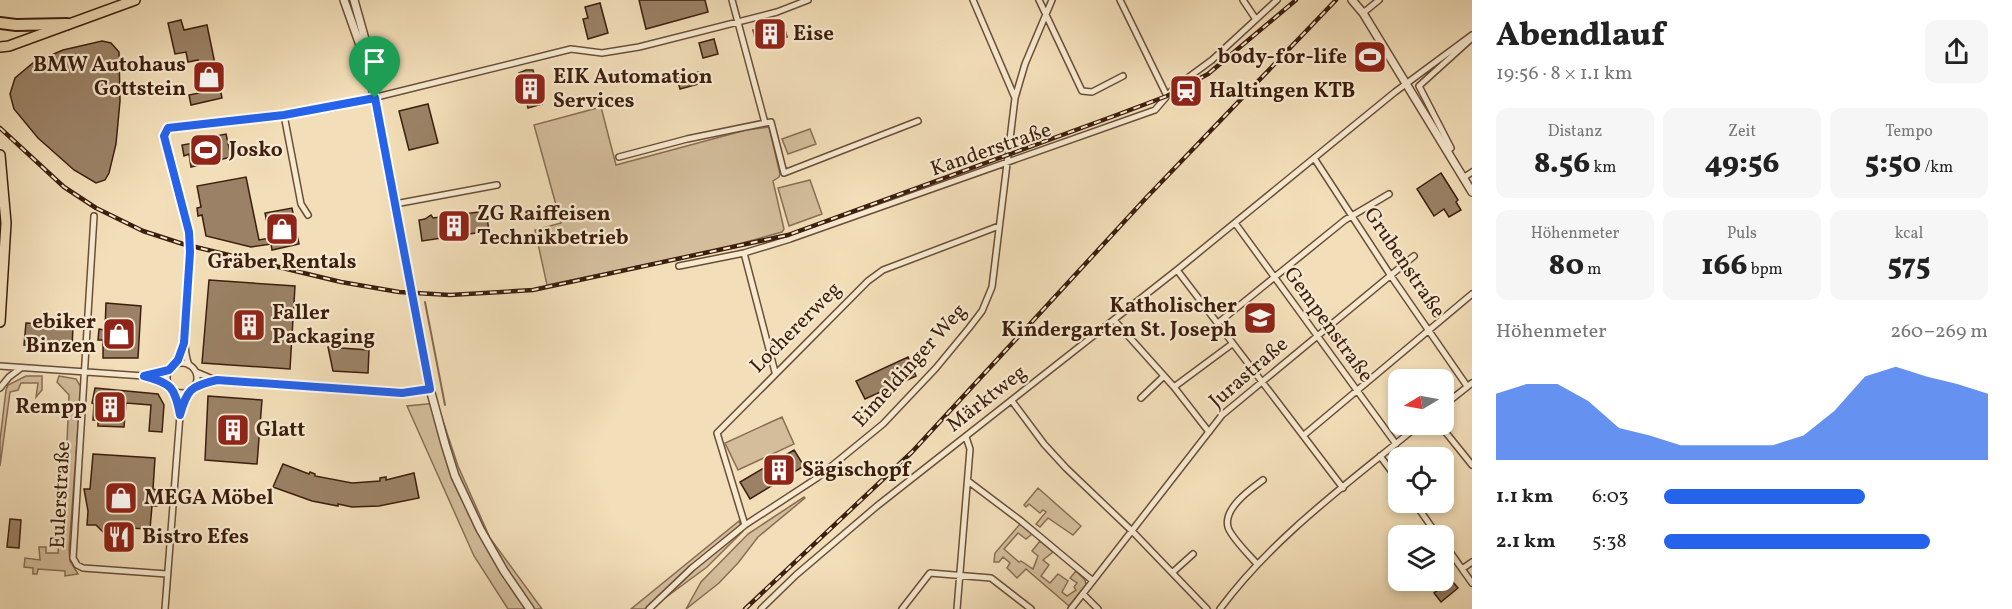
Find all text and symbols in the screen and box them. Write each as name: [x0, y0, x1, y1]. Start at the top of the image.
text: Abendlauf: [1496, 14, 1665, 60]
building icon: Eise: [752, 16, 788, 52]
place label: Eise: [793, 20, 834, 49]
button: share: [1925, 20, 1988, 83]
pin: [349, 36, 400, 98]
sports icon: body-for-life: [1352, 39, 1388, 75]
place label: body-for-life: [1218, 43, 1347, 72]
icon: arrive: [358, 45, 391, 78]
place label: BMW Autohaus Gottstein: [33, 51, 186, 104]
shop icon: BMW Autohaus Gottstein: [191, 59, 227, 95]
text: 19:56 · 8 × 1.1 km: [1496, 60, 1633, 88]
place label: EIK Automation Services: [553, 63, 713, 116]
building icon: EIK Automation Services: [512, 71, 548, 107]
station icon: Haltingen KTB: [1168, 73, 1204, 109]
place label: Haltingen KTB: [1209, 77, 1355, 106]
street label: Kanderstraße: [927, 116, 1055, 184]
text: Distanz: [1548, 121, 1602, 143]
text: Zeit: [1728, 121, 1756, 143]
text: Tempo: [1885, 121, 1933, 143]
sports icon: Josko: [188, 132, 224, 168]
place label: Josko: [228, 136, 283, 165]
text: 8.56: [1534, 143, 1590, 185]
text: 49:56: [1704, 143, 1780, 185]
text: 5:50: [1865, 143, 1921, 185]
text: km: [1590, 157, 1616, 179]
text: /km: [1921, 157, 1953, 179]
place label: ZG Raiffeisen Technikbetrieb: [477, 200, 629, 253]
street label: Grubenstraße: [1356, 202, 1452, 324]
building icon: ZG Raiffeisen Technikbetrieb: [436, 208, 472, 244]
shop icon: Gräber Rentals: [264, 211, 300, 247]
text: Höhenmeter: [1531, 223, 1619, 245]
text: Puls: [1727, 223, 1757, 245]
text: kcal: [1895, 223, 1923, 245]
text: 80: [1549, 245, 1584, 287]
text: 166: [1701, 245, 1747, 287]
text: 575: [1887, 245, 1931, 287]
place label: Gräber Rentals: [208, 248, 356, 277]
text: m: [1584, 259, 1601, 281]
text: bpm: [1747, 259, 1783, 281]
street label: Gempenstraße: [1276, 261, 1380, 389]
street label: Lochererweg: [744, 276, 848, 380]
place label: Katholischer Kindergarten St. Joseph: [1001, 292, 1237, 345]
street label: Eimeldinger Weg: [846, 298, 974, 434]
place label: Faller Packaging: [272, 299, 375, 352]
school or university icon: Katholischer Kindergarten St. Joseph: [1242, 300, 1278, 336]
building icon: Faller Packaging: [231, 307, 267, 343]
place label: ebiker Binzen: [25, 308, 96, 361]
shop icon: ebiker Binzen: [101, 316, 137, 352]
text: Höhenmeter: [1496, 318, 1607, 346]
text: 260–269 m: [1890, 318, 1988, 346]
street label: Jurastraße: [1203, 330, 1295, 415]
street label: Märktweg: [941, 359, 1033, 439]
north arrow: [1388, 369, 1454, 435]
map controls: [1388, 369, 1454, 591]
building icon: Rempp: [92, 389, 128, 425]
place label: Rempp: [15, 393, 87, 422]
building icon: Glatt: [215, 412, 251, 448]
place label: Glatt: [256, 416, 305, 445]
street label: Eulerstraße: [44, 440, 78, 549]
button: locate: [1388, 447, 1454, 513]
building icon: Sägischopf: [761, 452, 797, 488]
place label: Sägischopf: [802, 456, 912, 485]
shop icon: MEGA Möbel: [103, 480, 139, 516]
text: 1.1 km: [1496, 483, 1553, 511]
text: 6:03: [1592, 483, 1629, 511]
place label: MEGA Möbel: [144, 484, 274, 513]
restaurant icon: Bistro Efes: [101, 519, 137, 555]
place label: Bistro Efes: [142, 523, 249, 552]
button: layers: [1388, 525, 1454, 591]
text: 2.1 km: [1496, 528, 1556, 556]
text: 5:38: [1592, 528, 1627, 556]

